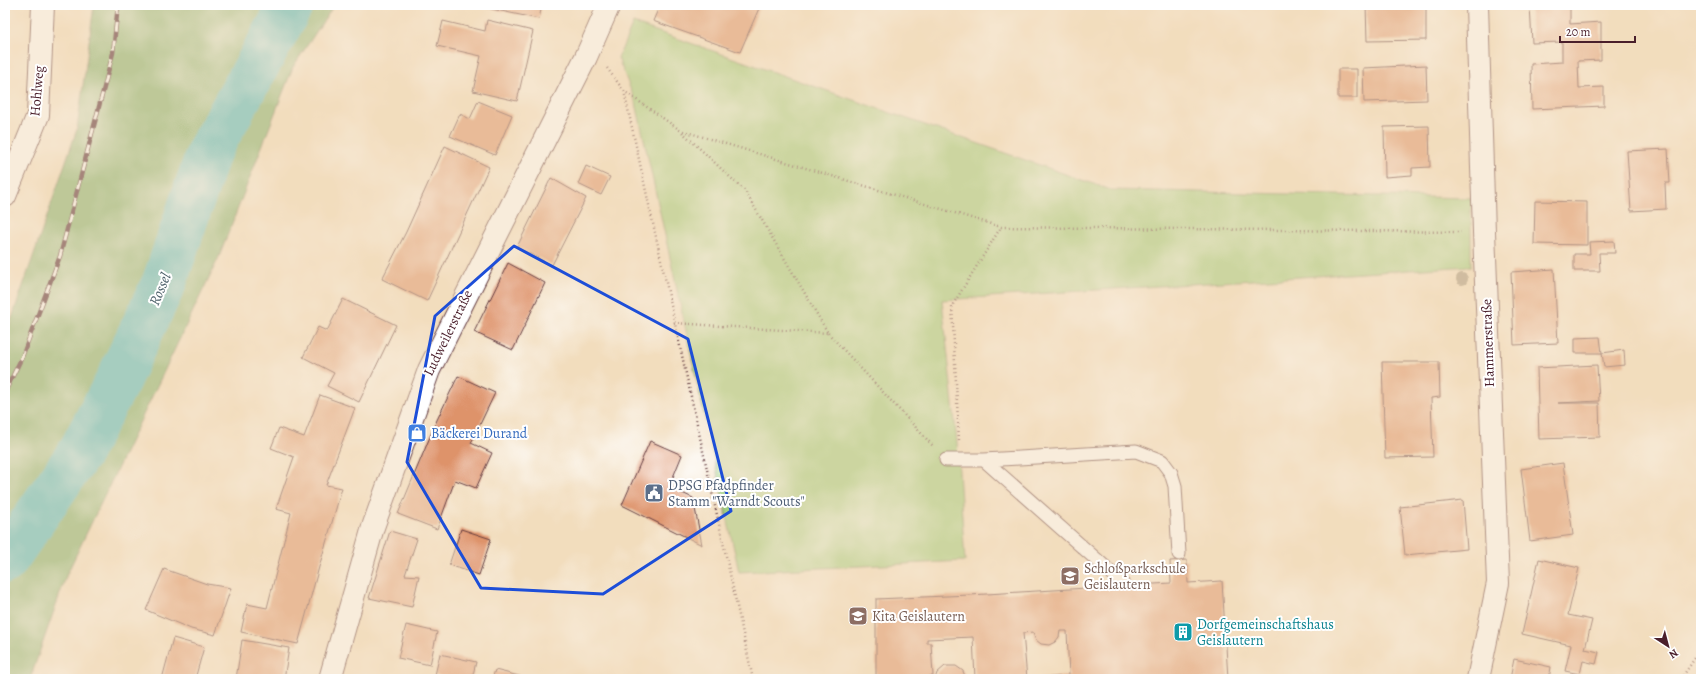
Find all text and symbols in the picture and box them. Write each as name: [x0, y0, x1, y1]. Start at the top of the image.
scale bar: [1560, 18, 1635, 44]
text: 20 m: [1566, 24, 1590, 40]
street label: Hohlweg: [25, 65, 49, 117]
water label: Rossel: [144, 269, 176, 308]
street label: Ludweilerstraße: [419, 287, 477, 379]
street label: Hammerstraße: [1477, 299, 1499, 387]
shop icon: Bäckerei Durand: [406, 422, 428, 444]
place label: Bäckerei Durand: [431, 424, 528, 443]
place label: DPSG Pfadpfinder Stamm "Warndt Scouts": [668, 476, 805, 511]
public building icon: DPSG Pfadpfinder Stamm "Warndt Scouts": [643, 482, 665, 504]
place label: Schloßparkschule Geislautern: [1084, 559, 1186, 594]
school or university icon: Schloßparkschule Geislautern: [1059, 565, 1081, 587]
school or university icon: Kita Geislautern: [847, 605, 869, 627]
place label: Kita Geislautern: [872, 607, 965, 626]
place label: Dorfgemeinschaftshaus Geislautern: [1197, 615, 1334, 650]
building icon: Dorfgemeinschaftshaus Geislautern: [1172, 621, 1194, 643]
north arrow: [1648, 626, 1688, 666]
text: N: [1666, 645, 1681, 662]

